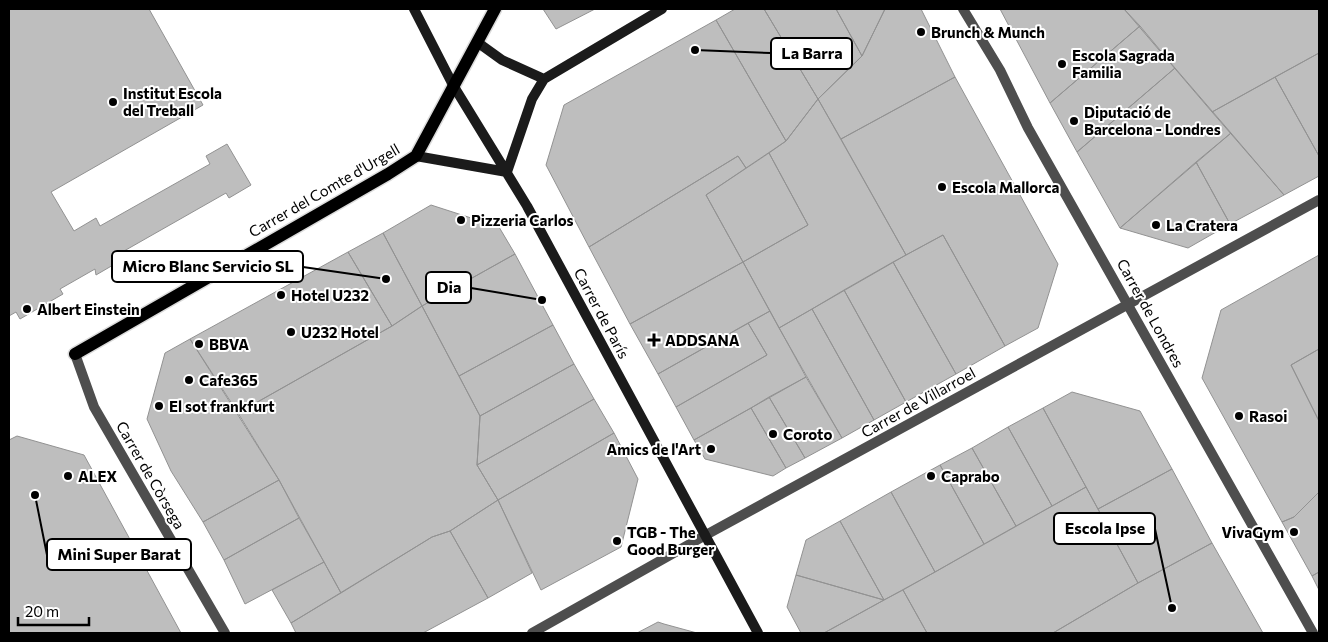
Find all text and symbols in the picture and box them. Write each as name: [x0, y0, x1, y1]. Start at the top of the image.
place label: Brunch & Munch: [931, 23, 1045, 41]
marker: Brunch & Munch: [915, 26, 927, 38]
callout: La Barra: [771, 38, 852, 69]
text: La Barra: [781, 43, 843, 62]
place label: Escola Sagrada Familia: [1072, 46, 1175, 81]
marker: Escola Sagrada Familia: [1056, 58, 1068, 70]
place label: Institut Escola del Treball: [123, 84, 222, 119]
marker: Institut Escola del Treball: [107, 96, 119, 108]
place label: Diputació de Barcelona - Londres: [1084, 103, 1221, 138]
marker: Diputació de Barcelona - Londres: [1068, 115, 1080, 127]
street label: Carrer del Comte d'Urgell: [245, 139, 403, 241]
place label: Escola Mallorca: [952, 178, 1060, 196]
marker: Escola Mallorca: [936, 181, 948, 193]
place label: Pizzeria Carlos: [471, 211, 574, 229]
marker: Pizzeria Carlos: [455, 214, 467, 226]
place label: La Cratera: [1166, 216, 1238, 234]
marker: La Cratera: [1150, 219, 1162, 231]
callout: Micro Blanc Servicio SL: [112, 251, 303, 282]
text: Micro Blanc Servicio SL: [122, 256, 294, 275]
street label: Carrer de Londres: [1114, 256, 1188, 371]
street label: Carrer de París: [571, 265, 633, 362]
callout: Dia: [426, 272, 471, 303]
text: Dia: [437, 277, 461, 296]
place label: Hotel U232: [291, 286, 369, 304]
marker: Hotel U232: [275, 289, 287, 301]
place label: Albert Einstein: [37, 300, 140, 318]
marker: Albert Einstein: [21, 303, 33, 315]
place label: U232 Hotel: [301, 323, 379, 341]
marker: U232 Hotel: [285, 326, 297, 338]
place label: ADDSANA: [665, 331, 740, 349]
marker: ADDSANA: [647, 333, 661, 347]
place label: BBVA: [209, 335, 249, 353]
marker: BBVA: [193, 338, 205, 350]
street label: Carrer de Villarroel: [858, 363, 978, 441]
place label: Cafe365: [199, 371, 258, 389]
marker: Cafe365: [183, 374, 195, 386]
place label: El sot frankfurt: [169, 397, 275, 415]
marker: El sot frankfurt: [153, 400, 165, 412]
place label: Rasoi: [1249, 407, 1287, 425]
marker: Rasoi: [1233, 410, 1245, 422]
street label: Carrer de Còrsega: [113, 418, 189, 532]
place label: Coroto: [783, 425, 832, 443]
marker: Coroto: [767, 428, 779, 440]
place label: Amics de l'Art: [606, 440, 701, 458]
marker: Amics de l'Art: [705, 443, 717, 455]
place label: ALEX: [78, 467, 117, 485]
place label: Caprabo: [941, 467, 1000, 485]
marker: ALEX: [62, 470, 74, 482]
marker: Caprabo: [925, 470, 937, 482]
callout: Escola Ipse: [1054, 513, 1155, 544]
text: Escola Ipse: [1065, 518, 1145, 537]
place label: TGB - The Good Burger: [627, 523, 714, 558]
place label: VivaGym: [1221, 523, 1284, 541]
marker: VivaGym: [1288, 526, 1300, 538]
marker: TGB - The Good Burger: [611, 535, 623, 547]
callout: Mini Super Barat: [47, 539, 191, 570]
text: Mini Super Barat: [57, 544, 181, 563]
scale bar: [18, 594, 89, 626]
text: 20 m: [25, 602, 59, 620]

